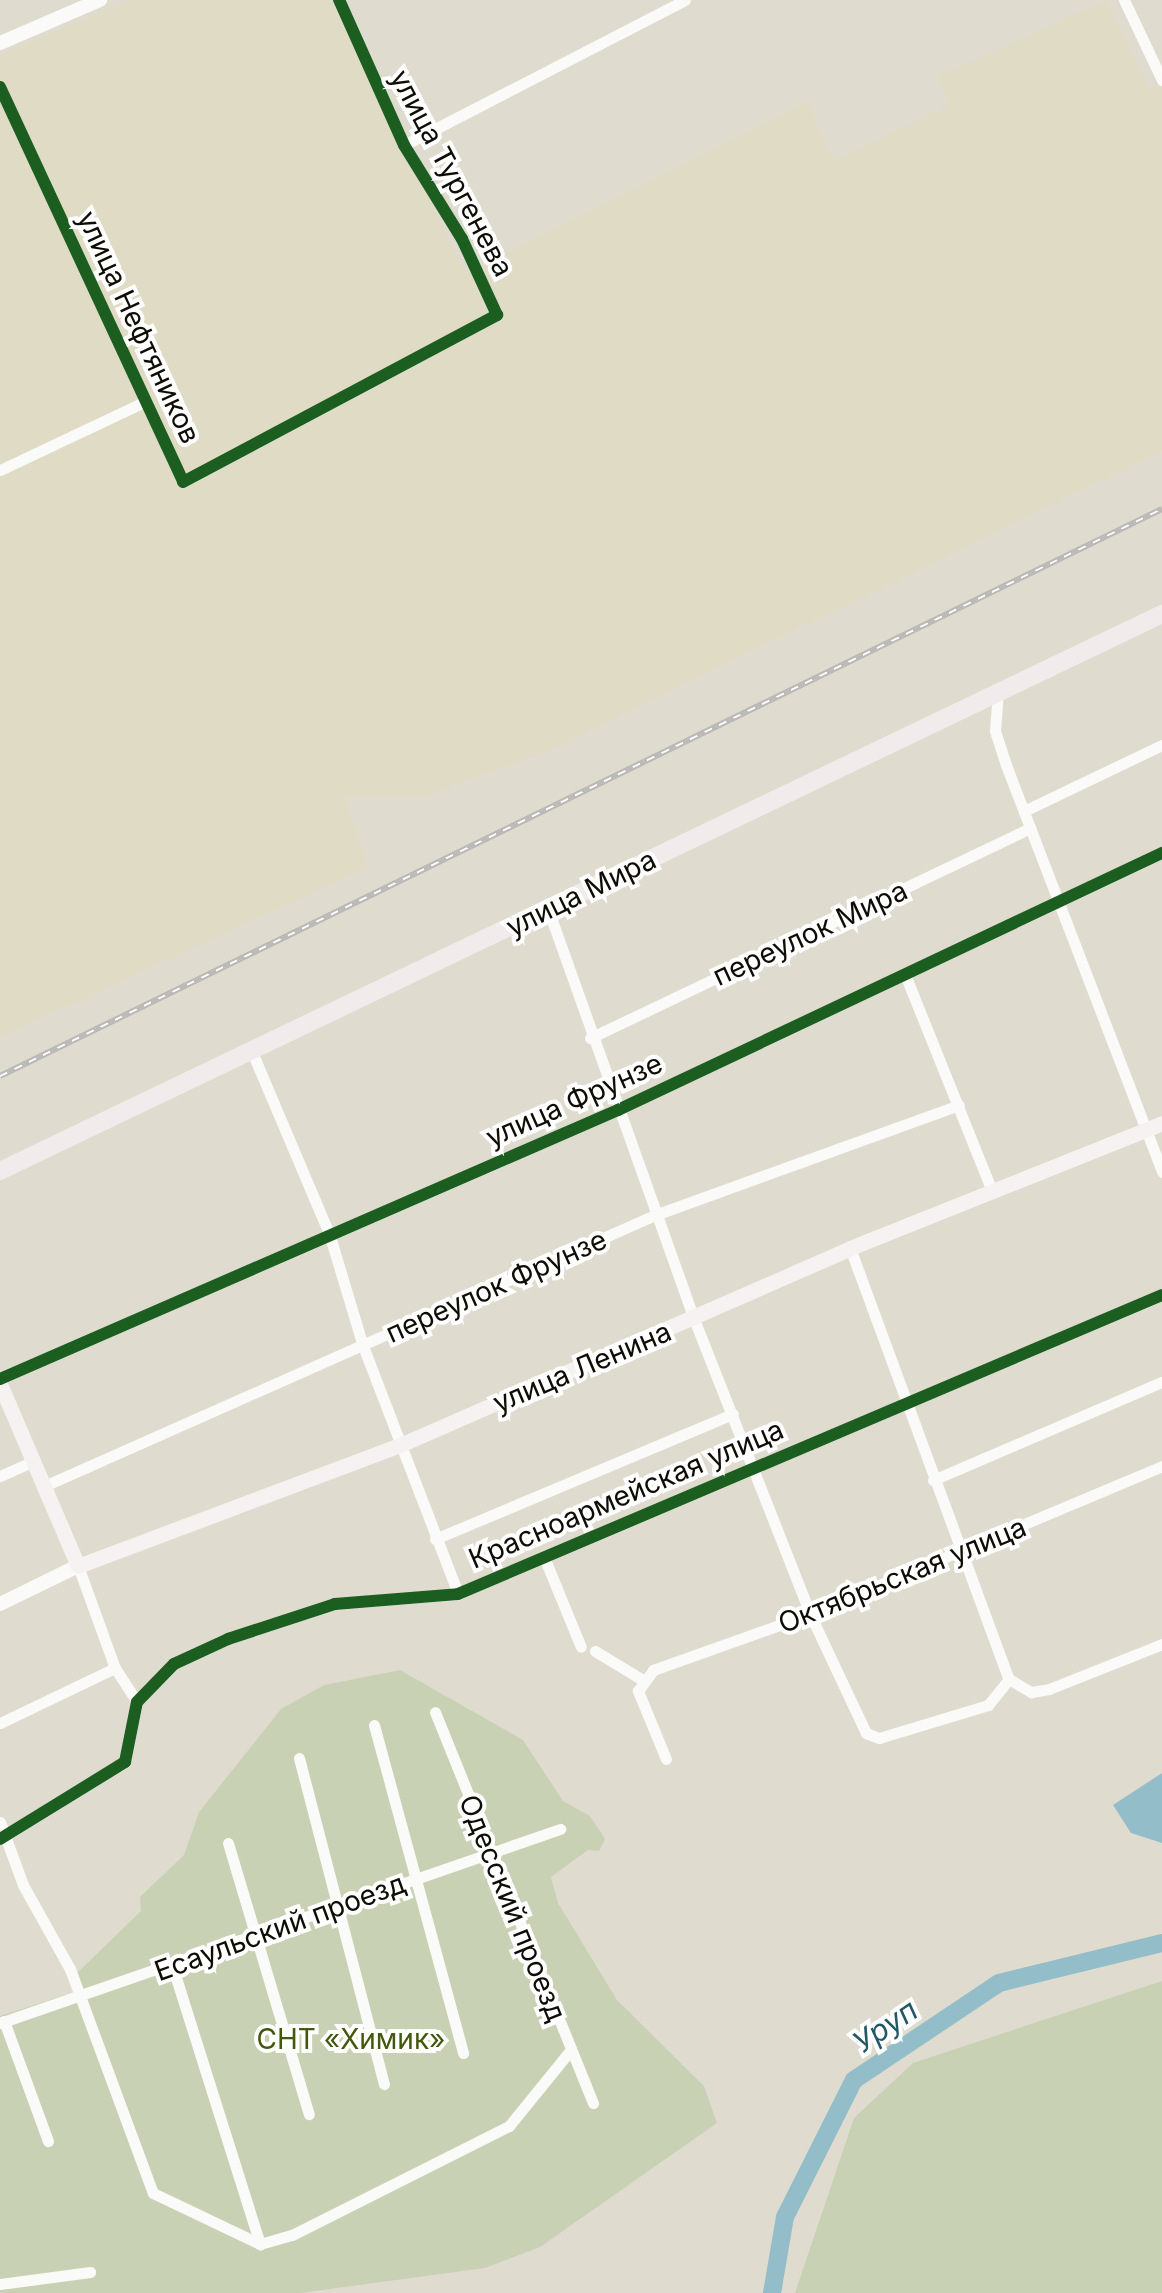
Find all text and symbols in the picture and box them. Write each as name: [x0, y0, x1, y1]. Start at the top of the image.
street label: улица Тургенева: [383, 64, 521, 282]
street label: улица Нефтяников: [70, 205, 208, 449]
street label: улица Мира: [501, 842, 661, 944]
street label: переулок Мира: [707, 873, 913, 993]
street label: улица Фрунзе: [481, 1046, 667, 1154]
street label: переулок Фрунзе: [380, 1222, 612, 1350]
street label: улица Ленина: [488, 1314, 676, 1420]
street label: Красноармейская улица: [464, 1412, 788, 1576]
street label: Октябрьская улица: [773, 1510, 1031, 1640]
street label: Одесский проезд: [452, 1790, 574, 2026]
street label: Есаульский проезд: [150, 1866, 410, 1988]
water label: Уруп: [846, 1992, 924, 2060]
park label: СНТ «Химик»: [257, 2022, 445, 2056]

